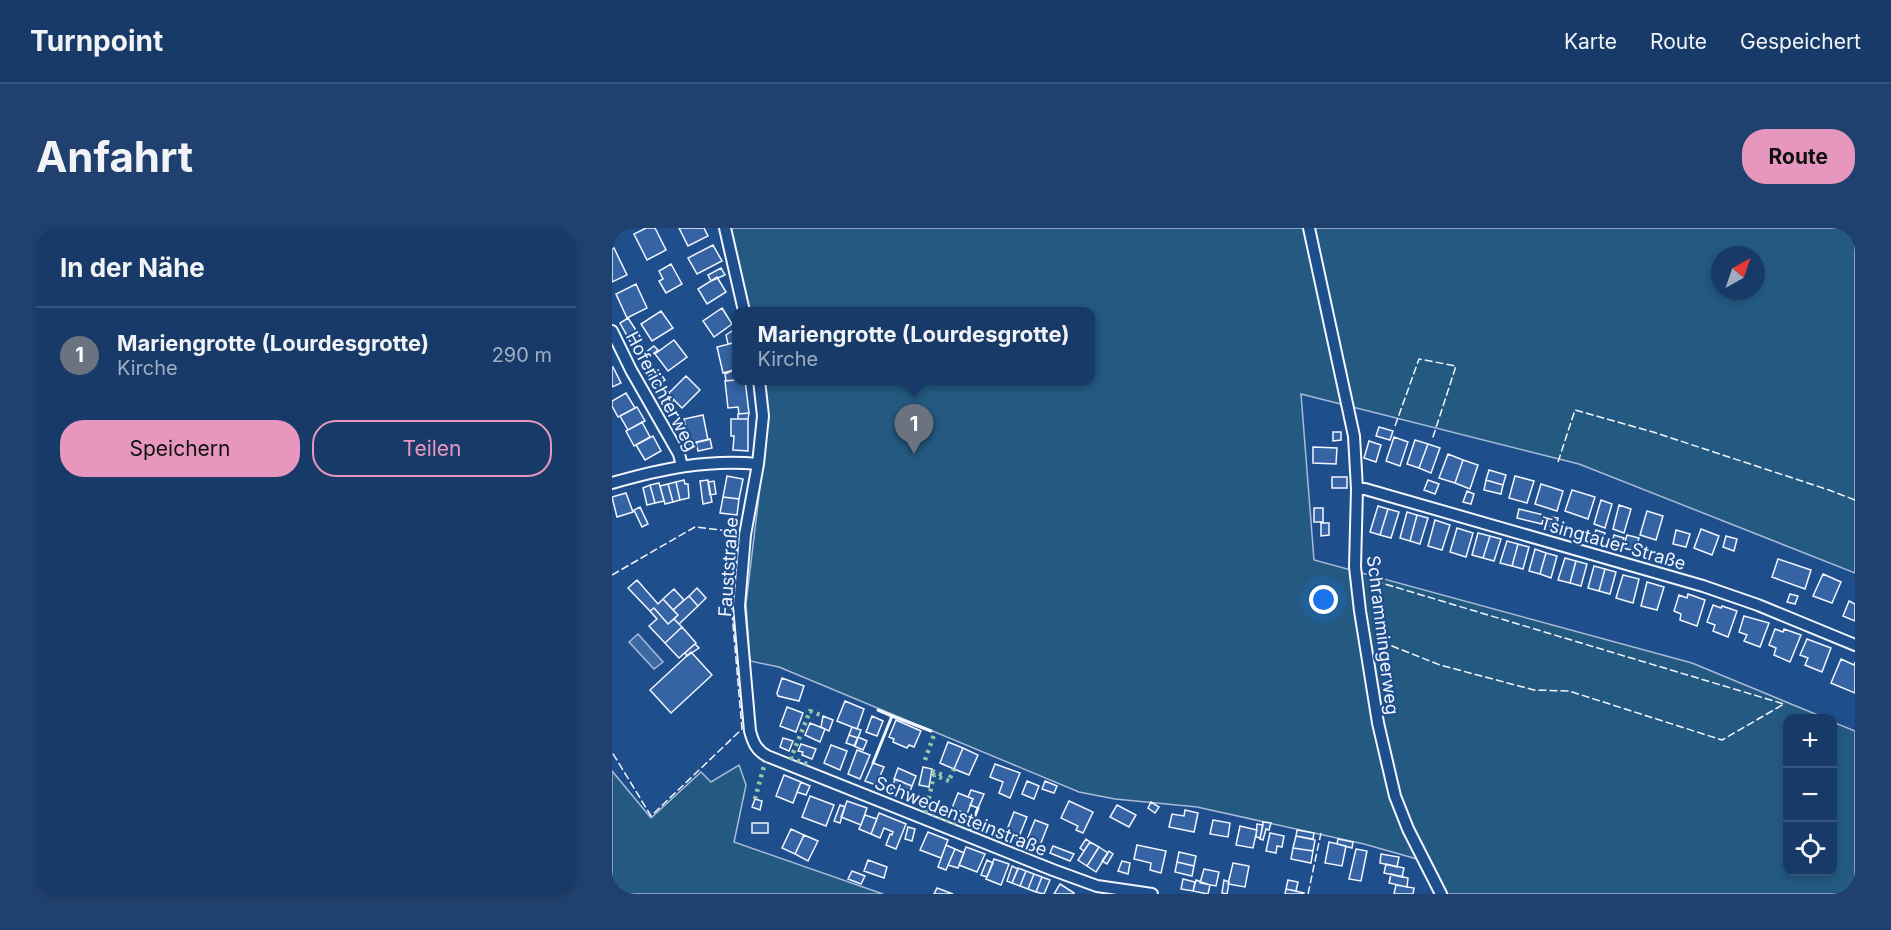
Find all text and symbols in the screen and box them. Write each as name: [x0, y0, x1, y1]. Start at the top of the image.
text: Turnpoint: [30, 24, 163, 58]
text: Karte: [1564, 29, 1617, 54]
text: Route: [1650, 29, 1707, 54]
text: Gespeichert: [1740, 29, 1861, 54]
button: Route: [1742, 129, 1855, 184]
text: Anfahrt: [36, 131, 193, 182]
north arrow: [1711, 246, 1765, 300]
text: In der Nähe: [60, 252, 205, 283]
popup: [732, 307, 1095, 385]
text: Mariengrotte (Lourdesgrotte): [757, 321, 1070, 347]
street label: Hoferichterweg: [622, 328, 702, 454]
text: Mariengrotte (Lourdesgrotte): [117, 330, 429, 356]
text: 1: [75, 343, 84, 367]
text: 290 m: [492, 343, 552, 367]
text: Kirche: [757, 347, 818, 371]
text: Kirche: [117, 356, 178, 380]
pin: 1: [894, 404, 934, 454]
button: Speichern: [60, 420, 300, 477]
button: Teilen: [312, 420, 552, 477]
street label: Tsingtauer Straße: [1538, 512, 1688, 574]
street label: Fauststraße: [714, 516, 742, 618]
street label: Schrammingerweg: [1363, 554, 1403, 716]
your location: [1309, 585, 1338, 614]
map controls: [1783, 714, 1837, 876]
button: +: [1783, 714, 1837, 768]
button: −: [1783, 768, 1837, 822]
street label: Schwedensteinstraße: [872, 772, 1050, 860]
button: locate: [1783, 822, 1837, 876]

